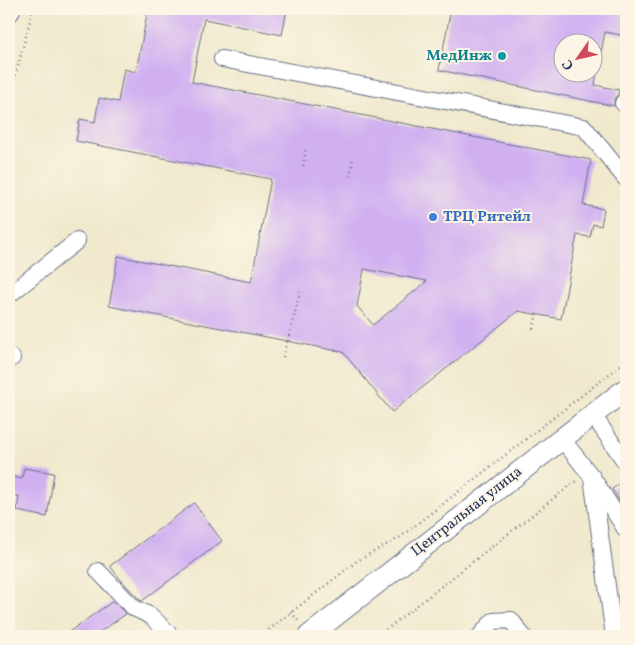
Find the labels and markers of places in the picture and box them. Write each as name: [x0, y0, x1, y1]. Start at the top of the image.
place label: МедИнж: [426, 46, 492, 67]
marker: МедИнж: [496, 50, 508, 62]
place label: ТРЦ Ритейл: [443, 207, 531, 228]
marker: ТРЦ Ритейл: [427, 211, 439, 223]

